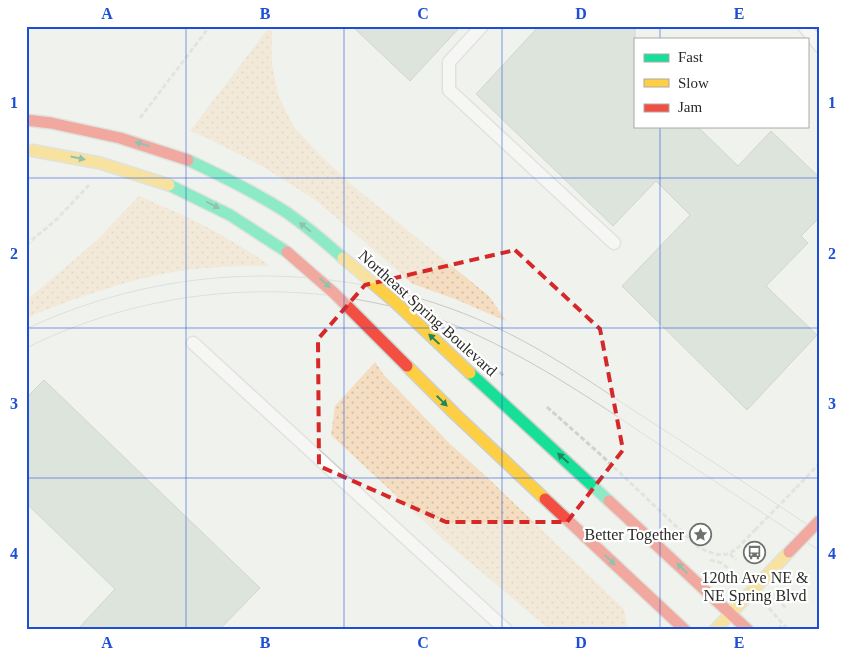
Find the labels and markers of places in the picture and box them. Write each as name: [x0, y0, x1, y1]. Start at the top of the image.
place icon: Better Together: [688, 522, 712, 546]
place label: Better Together: [585, 526, 685, 544]
bus stop icon: 120th Ave NE & NE Spring Blvd: [743, 541, 767, 565]
place label: 120th Ave NE & NE Spring Blvd: [702, 569, 809, 605]

